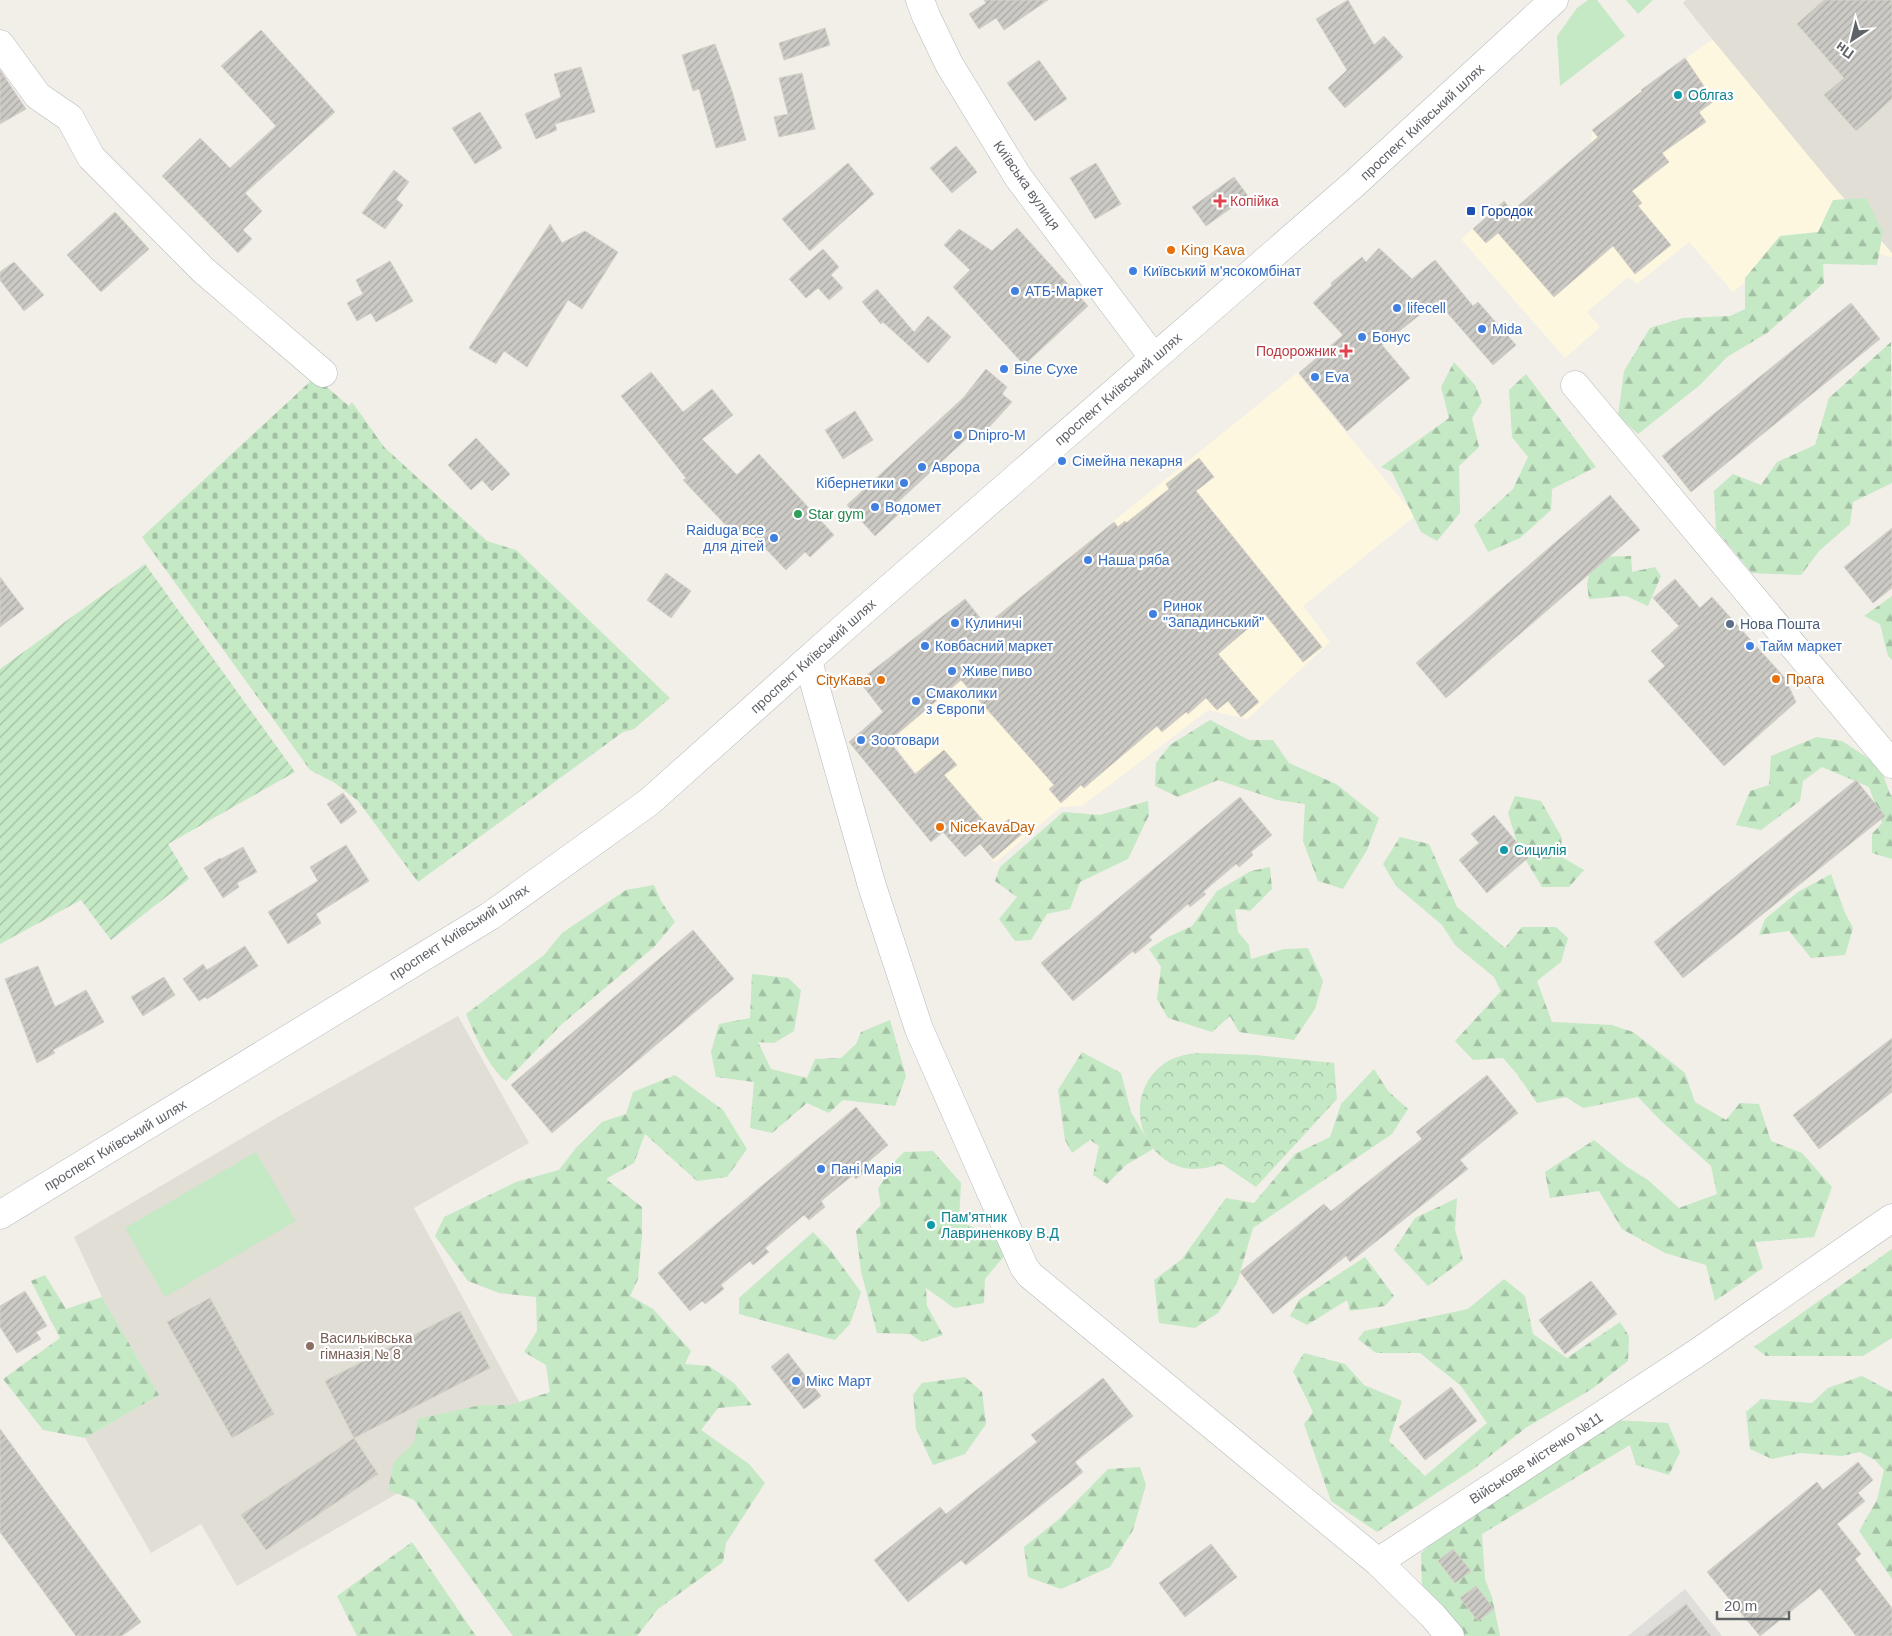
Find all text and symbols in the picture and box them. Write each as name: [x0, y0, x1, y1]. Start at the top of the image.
north arrow: [1827, 15, 1877, 65]
text: Пн: [1832, 39, 1857, 63]
street label: проспект Київський шлях: [1357, 61, 1487, 183]
place label: Облгаз: [1688, 87, 1733, 103]
marker: Облгаз: [1672, 89, 1684, 101]
street label: Київська вулиця: [990, 137, 1064, 233]
place label: Копійка: [1230, 193, 1279, 209]
marker: Копійка: [1214, 195, 1226, 207]
place label: Городок: [1481, 203, 1534, 219]
marker: Городок: [1465, 205, 1477, 217]
place label: King Kava: [1181, 242, 1245, 258]
marker: King Kava: [1165, 244, 1177, 256]
place label: Київський м'ясокомбінат: [1143, 263, 1302, 279]
marker: Київський м'ясокомбінат: [1127, 265, 1139, 277]
place label: АТБ-Маркет: [1025, 283, 1104, 299]
marker: АТБ-Маркет: [1009, 285, 1021, 297]
place label: lifecell: [1407, 300, 1446, 316]
marker: lifecell: [1391, 302, 1403, 314]
place label: Mida: [1492, 321, 1523, 337]
marker: Mida: [1476, 323, 1488, 335]
street label: проспект Київський шлях: [1051, 329, 1185, 449]
place label: Бонус: [1372, 329, 1411, 345]
marker: Бонус: [1356, 331, 1368, 343]
place label: Подорожник: [1256, 343, 1337, 359]
marker: Подорожник: [1340, 345, 1352, 357]
place label: Біле Сухе: [1014, 361, 1078, 377]
marker: Біле Сухе: [998, 363, 1010, 375]
place label: Eva: [1325, 369, 1349, 385]
marker: Eva: [1309, 371, 1321, 383]
place label: Dnipro-M: [968, 427, 1026, 443]
marker: Dnipro-M: [952, 429, 964, 441]
place label: Сімейна пекарня: [1072, 453, 1183, 469]
marker: Сімейна пекарня: [1056, 455, 1068, 467]
place label: Аврора: [932, 459, 980, 475]
marker: Аврора: [916, 461, 928, 473]
place label: Кібернетики: [816, 475, 894, 491]
marker: Кібернетики: [898, 477, 910, 489]
place label: Водомет: [885, 499, 942, 515]
marker: Водомет: [869, 501, 881, 513]
place label: Star gym: [808, 506, 864, 522]
marker: Star gym: [792, 508, 804, 520]
place label: Raiduga все для дітей: [686, 522, 764, 554]
marker: Raiduga все для дітей: [768, 532, 780, 544]
place label: Наша ряба: [1098, 552, 1170, 568]
marker: Наша ряба: [1082, 554, 1094, 566]
street label: проспект Київський шлях: [747, 595, 879, 717]
place label: Ринок "Западинський": [1163, 598, 1264, 630]
marker: Ринок "Западинський": [1147, 608, 1159, 620]
place label: Кулиничі: [965, 615, 1022, 631]
place label: Нова Пошта: [1740, 616, 1820, 632]
marker: Кулиничі: [949, 617, 961, 629]
marker: Нова Пошта: [1724, 618, 1736, 630]
place label: Ковбасний маркет: [935, 638, 1054, 654]
place label: Тайм маркет: [1760, 638, 1843, 654]
marker: Ковбасний маркет: [919, 640, 931, 652]
marker: Тайм маркет: [1744, 640, 1756, 652]
place label: Живе пиво: [962, 663, 1032, 679]
marker: Живе пиво: [946, 665, 958, 677]
place label: Прага: [1786, 671, 1824, 687]
place label: CityКава: [816, 672, 871, 688]
marker: Прага: [1770, 673, 1782, 685]
marker: CityКава: [875, 674, 887, 686]
place label: Смаколики з Європи: [926, 685, 997, 717]
marker: Смаколики з Європи: [910, 695, 922, 707]
place label: Зоотовари: [871, 732, 939, 748]
marker: Зоотовари: [855, 734, 867, 746]
place label: NiceKavaDay: [950, 819, 1035, 835]
marker: NiceKavaDay: [934, 821, 946, 833]
place label: Сицилія: [1514, 842, 1567, 858]
marker: Сицилія: [1498, 844, 1510, 856]
street label: проспект Київський шлях: [386, 881, 532, 983]
street label: проспект Київський шлях: [41, 1096, 189, 1194]
place label: Панi Марiя: [831, 1161, 902, 1177]
marker: Панi Марiя: [815, 1163, 827, 1175]
place label: Пам'ятник Лавриненкову В.Д: [941, 1209, 1060, 1241]
marker: Пам'ятник Лавриненкову В.Д: [925, 1219, 937, 1231]
place label: Васильківська гімназія № 8: [320, 1330, 413, 1362]
marker: Васильківська гімназія № 8: [304, 1340, 316, 1352]
place label: Мікс Март: [806, 1373, 872, 1389]
marker: Мікс Март: [790, 1375, 802, 1387]
street label: Військове містечко №11: [1466, 1409, 1606, 1507]
scale bar: [1717, 1588, 1790, 1620]
text: 20 m: [1724, 1597, 1757, 1614]

